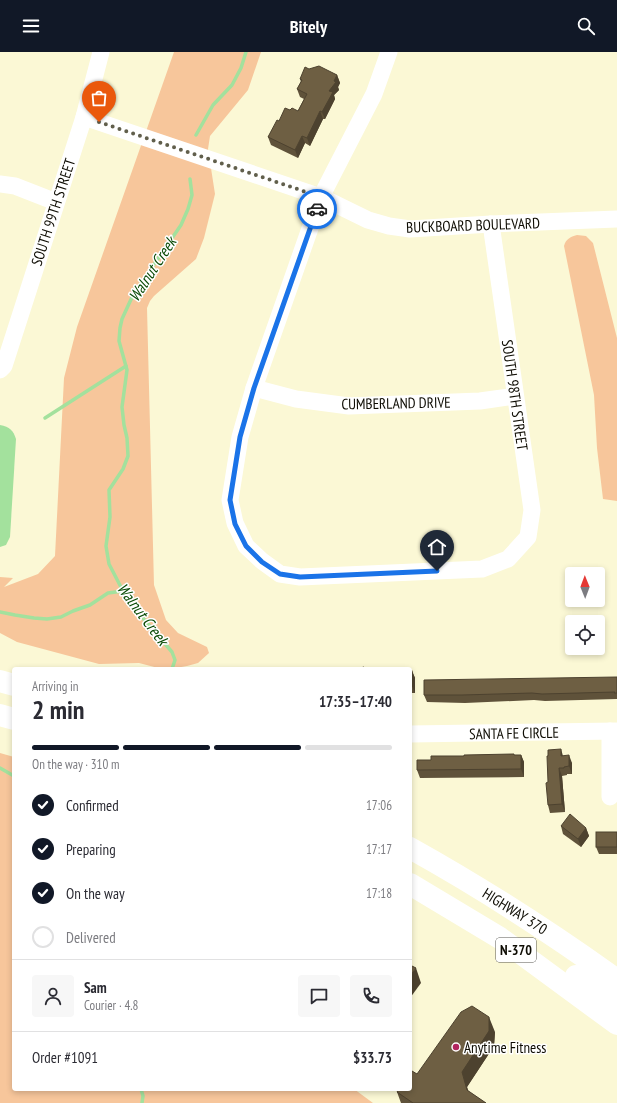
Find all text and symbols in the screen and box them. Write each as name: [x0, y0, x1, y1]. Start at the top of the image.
icon: menu: [20, 15, 42, 37]
text: Bitely: [290, 15, 327, 38]
icon: search: [575, 15, 597, 37]
pin: [82, 81, 116, 122]
icon: bag: [88, 87, 110, 109]
street label: SOUTH 99TH STREET: [27, 156, 79, 268]
courier: [297, 189, 337, 229]
icon: car: [306, 198, 328, 220]
street label: BUCKBOARD BOULEVARD: [406, 213, 540, 237]
water label: Walnut Creek: [124, 231, 181, 305]
street label: SOUTH 98TH STREET: [498, 338, 532, 452]
street label: CUMBERLAND DRIVE: [341, 393, 451, 413]
pin: [420, 530, 454, 571]
icon: home: [426, 536, 448, 558]
north arrow: [565, 567, 605, 607]
map controls: [565, 567, 605, 655]
water label: Walnut Creek: [113, 579, 174, 651]
button: locate: [565, 615, 605, 655]
text: Arriving in: [32, 678, 79, 695]
text: 17:35–17:40: [319, 692, 392, 711]
text: 2 min: [32, 693, 85, 726]
street label: SANTA FE CIRCLE: [469, 723, 559, 743]
text: On the way · 310 m: [32, 756, 119, 773]
icon: check: [32, 794, 54, 816]
text: Confirmed: [66, 796, 119, 815]
text: 17:06: [366, 797, 392, 814]
icon: check: [32, 838, 54, 860]
text: Preparing: [66, 840, 116, 859]
text: 17:17: [366, 841, 392, 858]
icon: check: [32, 882, 54, 904]
text: On the way: [66, 884, 125, 903]
street label: HIGHWAY 370: [479, 884, 551, 938]
text: 17:18: [366, 885, 392, 902]
text: Delivered: [66, 928, 116, 947]
road number: N-370: [496, 938, 536, 962]
button: person: [32, 975, 74, 1017]
button: chat: [298, 975, 340, 1017]
button: phone: [350, 975, 392, 1017]
text: Sam: [84, 978, 107, 997]
text: Courier · 4.8: [84, 997, 138, 1014]
place label: Anytime Fitness: [464, 1038, 546, 1057]
marker: Anytime Fitness: [451, 1042, 461, 1052]
text: Order #1091: [32, 1048, 98, 1067]
text: $33.73: [353, 1048, 392, 1067]

